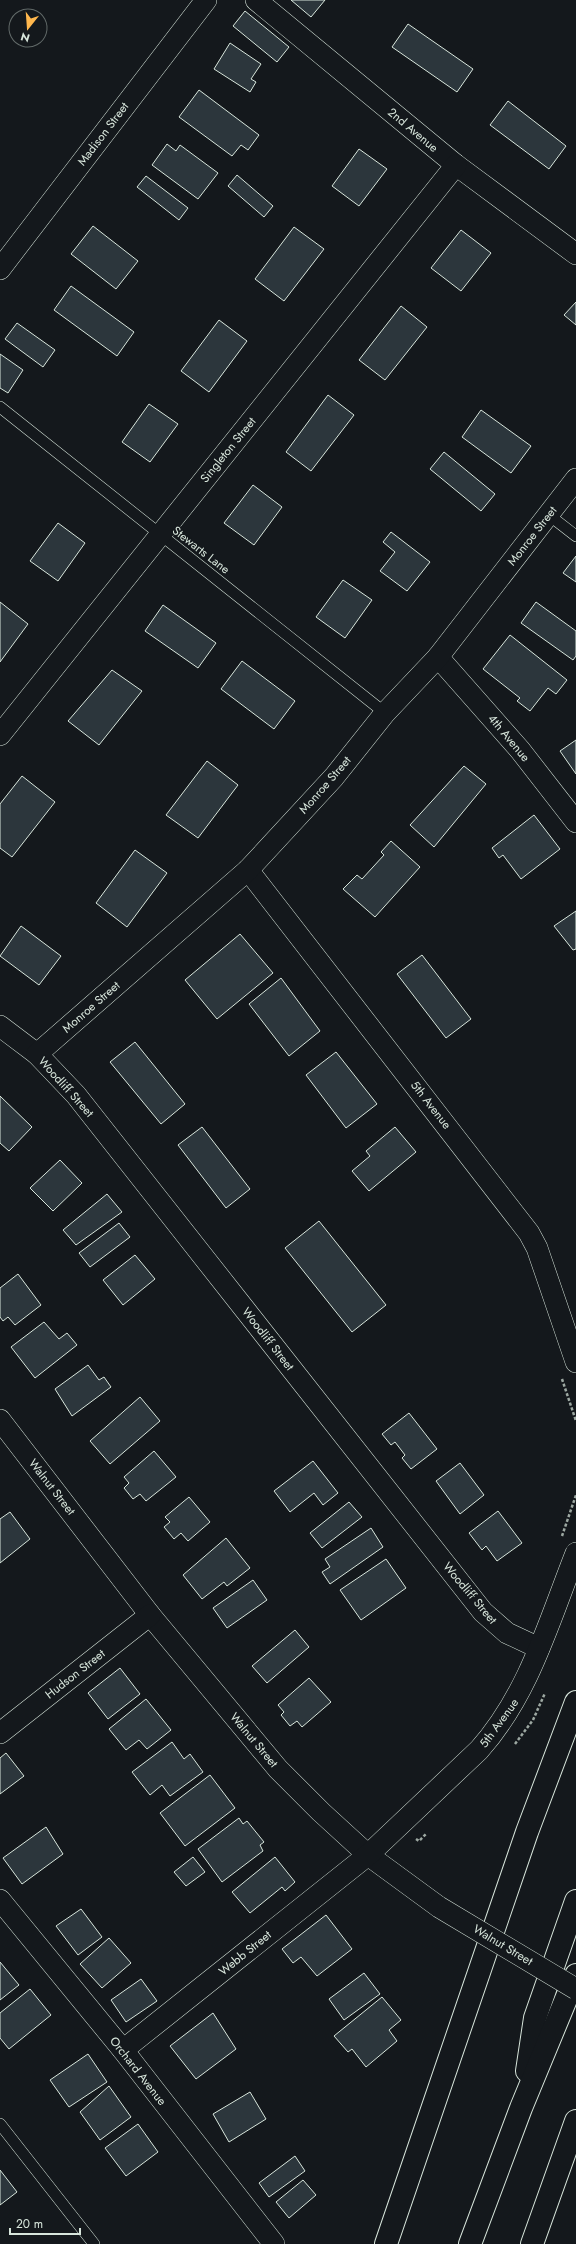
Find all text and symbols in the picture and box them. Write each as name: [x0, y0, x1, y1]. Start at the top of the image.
north arrow: [8, 8, 48, 48]
text: N: [19, 29, 32, 46]
street label: Madison Street: [73, 98, 133, 170]
street label: 2nd Avenue: [384, 104, 442, 156]
street label: Singleton Street: [196, 413, 260, 487]
street label: Monroe Street: [503, 502, 561, 570]
street label: Stewarts Lane: [168, 522, 234, 578]
street label: 4th Avenue: [484, 710, 534, 766]
street label: Monroe Street: [295, 752, 355, 818]
street label: Monroe Street: [58, 977, 124, 1037]
street label: Woodliff Street: [34, 1053, 98, 1121]
street label: 5th Avenue: [406, 1077, 456, 1133]
street label: Woodliff Street: [238, 1304, 299, 1375]
street label: Walnut Street: [24, 1455, 80, 1519]
street label: Woodliff Street: [439, 1558, 501, 1628]
street label: Hudson Street: [41, 1645, 109, 1703]
street label: 5th Avenue: [475, 1695, 523, 1751]
street label: Walnut Street: [226, 1709, 282, 1772]
street label: Walnut Street: [470, 1920, 536, 1970]
street label: Webb Street: [215, 1926, 275, 1980]
street label: Orchard Avenue: [105, 2033, 171, 2109]
scale bar: [10, 2210, 80, 2236]
text: 20 m: [16, 2215, 43, 2233]

